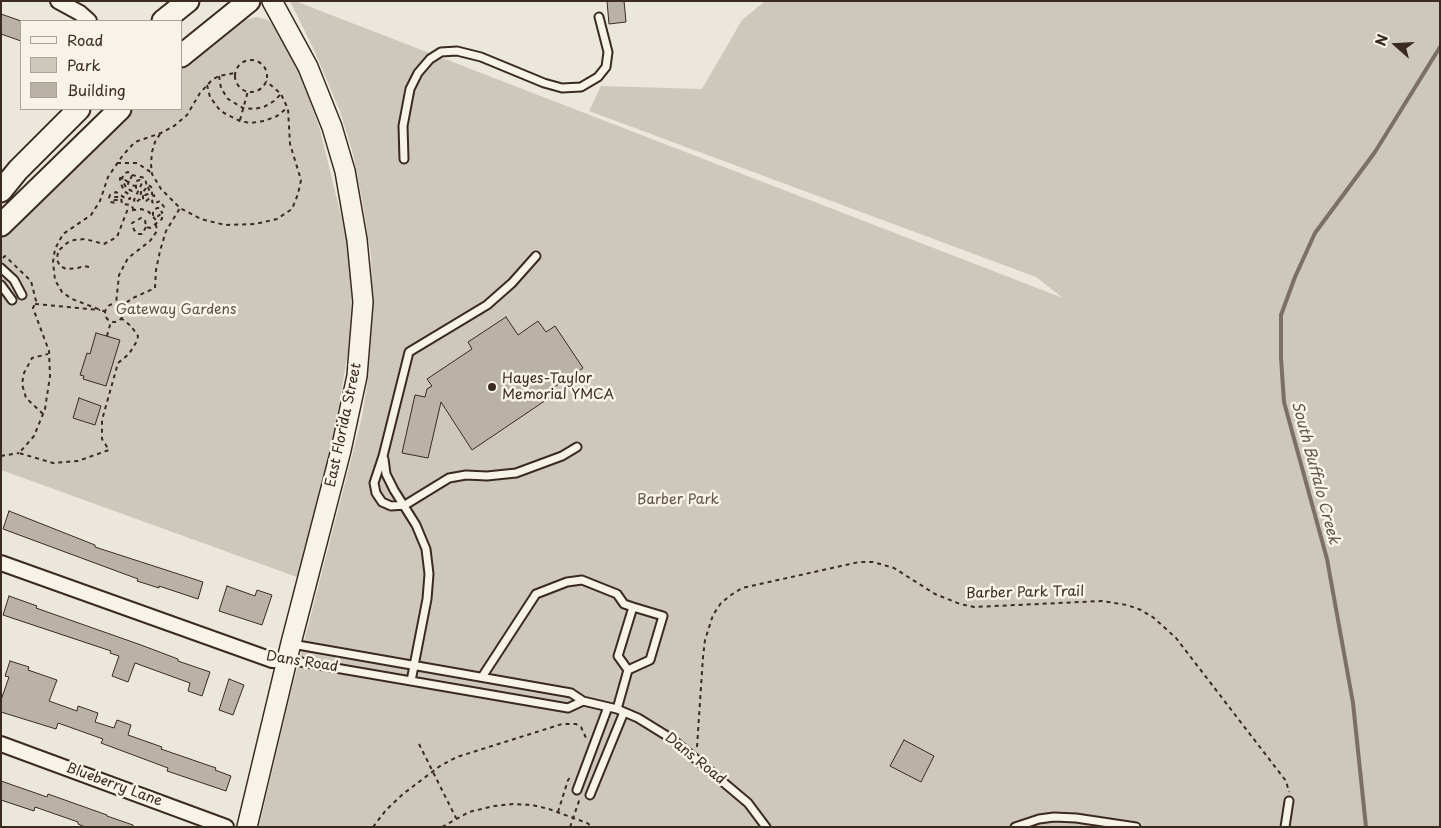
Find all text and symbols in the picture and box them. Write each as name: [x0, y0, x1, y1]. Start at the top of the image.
legend: [20, 20, 182, 110]
north arrow: [1371, 20, 1421, 70]
text: Road: [67, 28, 103, 51]
text: N: [1370, 31, 1393, 49]
text: Park: [67, 53, 101, 76]
text: Building: [67, 78, 126, 101]
park label: Gateway Gardens: [116, 302, 236, 318]
street label: East Florida Street: [323, 361, 365, 489]
place label: Hayes-Taylor Memorial YMCA: [502, 371, 614, 404]
marker: Hayes-Taylor Memorial YMCA: [486, 381, 498, 393]
water label: South Buffalo Creek: [1287, 400, 1343, 546]
park label: Barber Park: [637, 492, 719, 508]
street label: Barber Park Trail: [966, 584, 1084, 602]
street label: Dans Road: [265, 648, 339, 676]
street label: Dans Road: [661, 730, 729, 788]
street label: Blueberry Lane: [63, 760, 165, 810]

